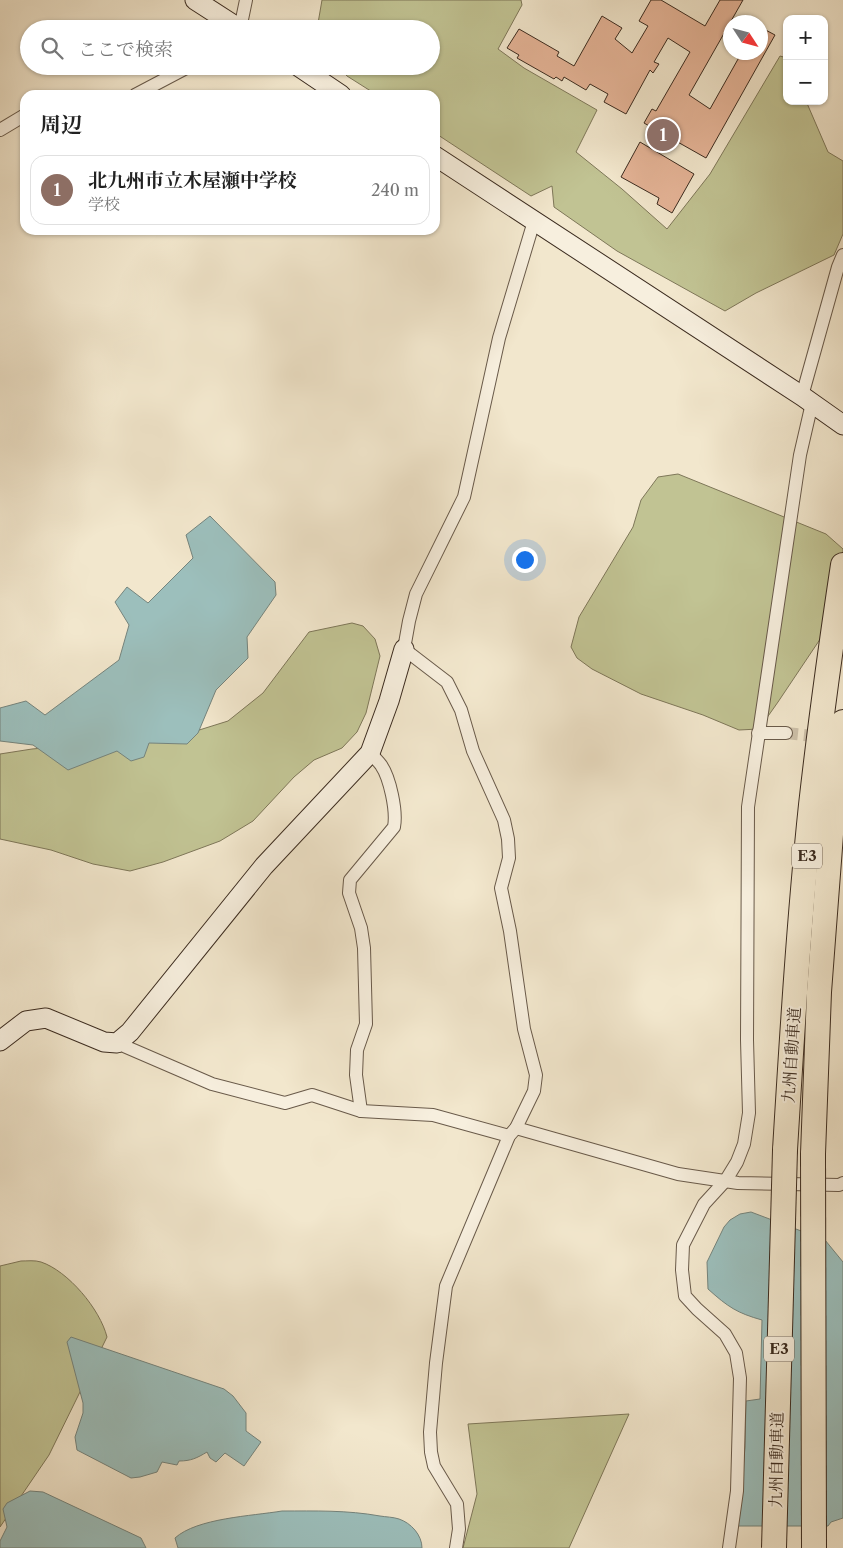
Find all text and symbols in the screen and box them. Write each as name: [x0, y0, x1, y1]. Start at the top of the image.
north arrow: [723, 15, 768, 60]
map controls: [783, 15, 828, 105]
button: +: [783, 15, 828, 60]
search box: [20, 20, 440, 75]
icon: search: [38, 34, 66, 62]
text: ここで検索: [78, 38, 173, 61]
button: −: [783, 60, 828, 105]
text: 周辺: [40, 112, 82, 137]
pin: 1: [647, 116, 679, 154]
text: 北九州市立木屋瀬中学校: [88, 169, 297, 192]
text: 1: [53, 180, 61, 200]
text: 240 m: [371, 180, 419, 200]
text: 学校: [88, 194, 120, 214]
your location: [512, 547, 538, 573]
road number: E3: [792, 844, 822, 868]
street label: 九州自動車道: [778, 1006, 804, 1104]
road number: E3: [764, 1336, 794, 1362]
street label: 九州自動車道: [765, 1412, 787, 1508]

